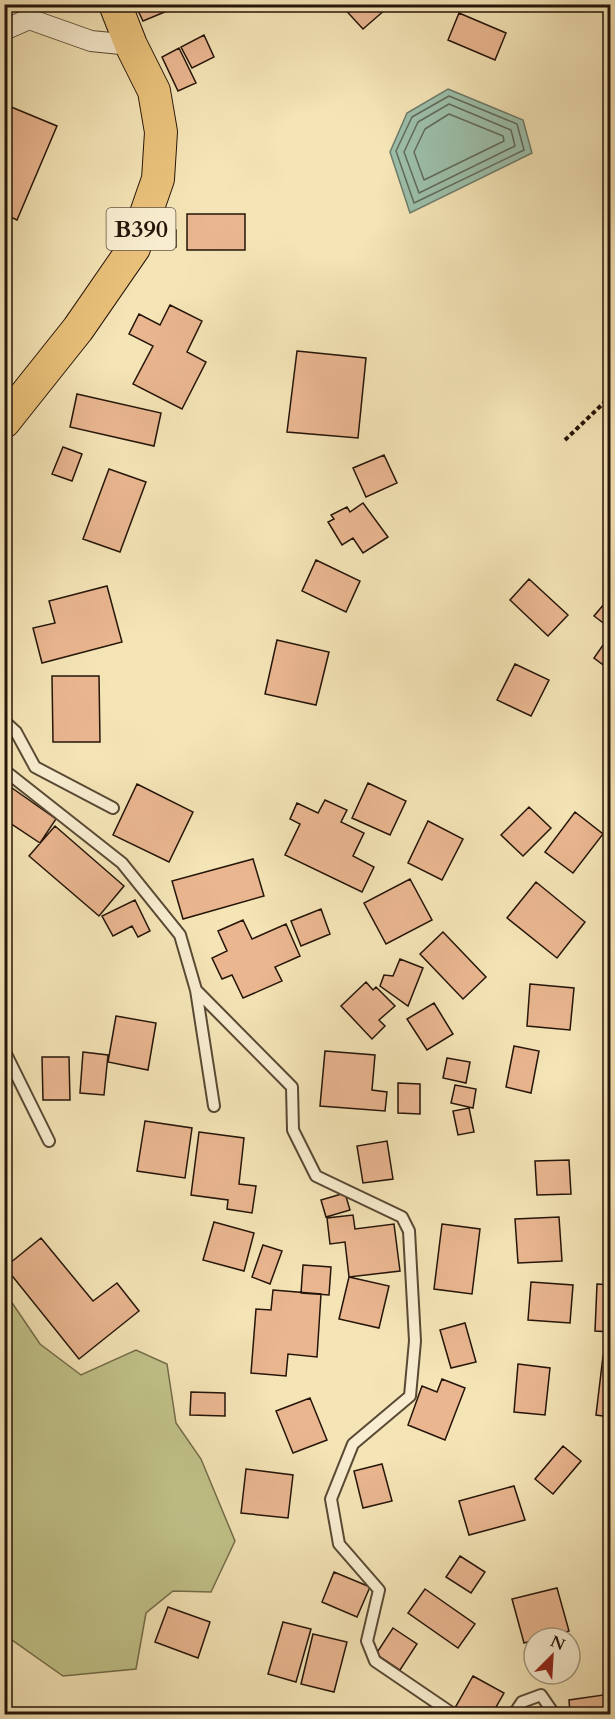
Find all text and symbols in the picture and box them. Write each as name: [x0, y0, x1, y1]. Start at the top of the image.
road number: B390: [106, 208, 176, 250]
north arrow: [522, 1626, 582, 1686]
text: N: [547, 1630, 569, 1656]

